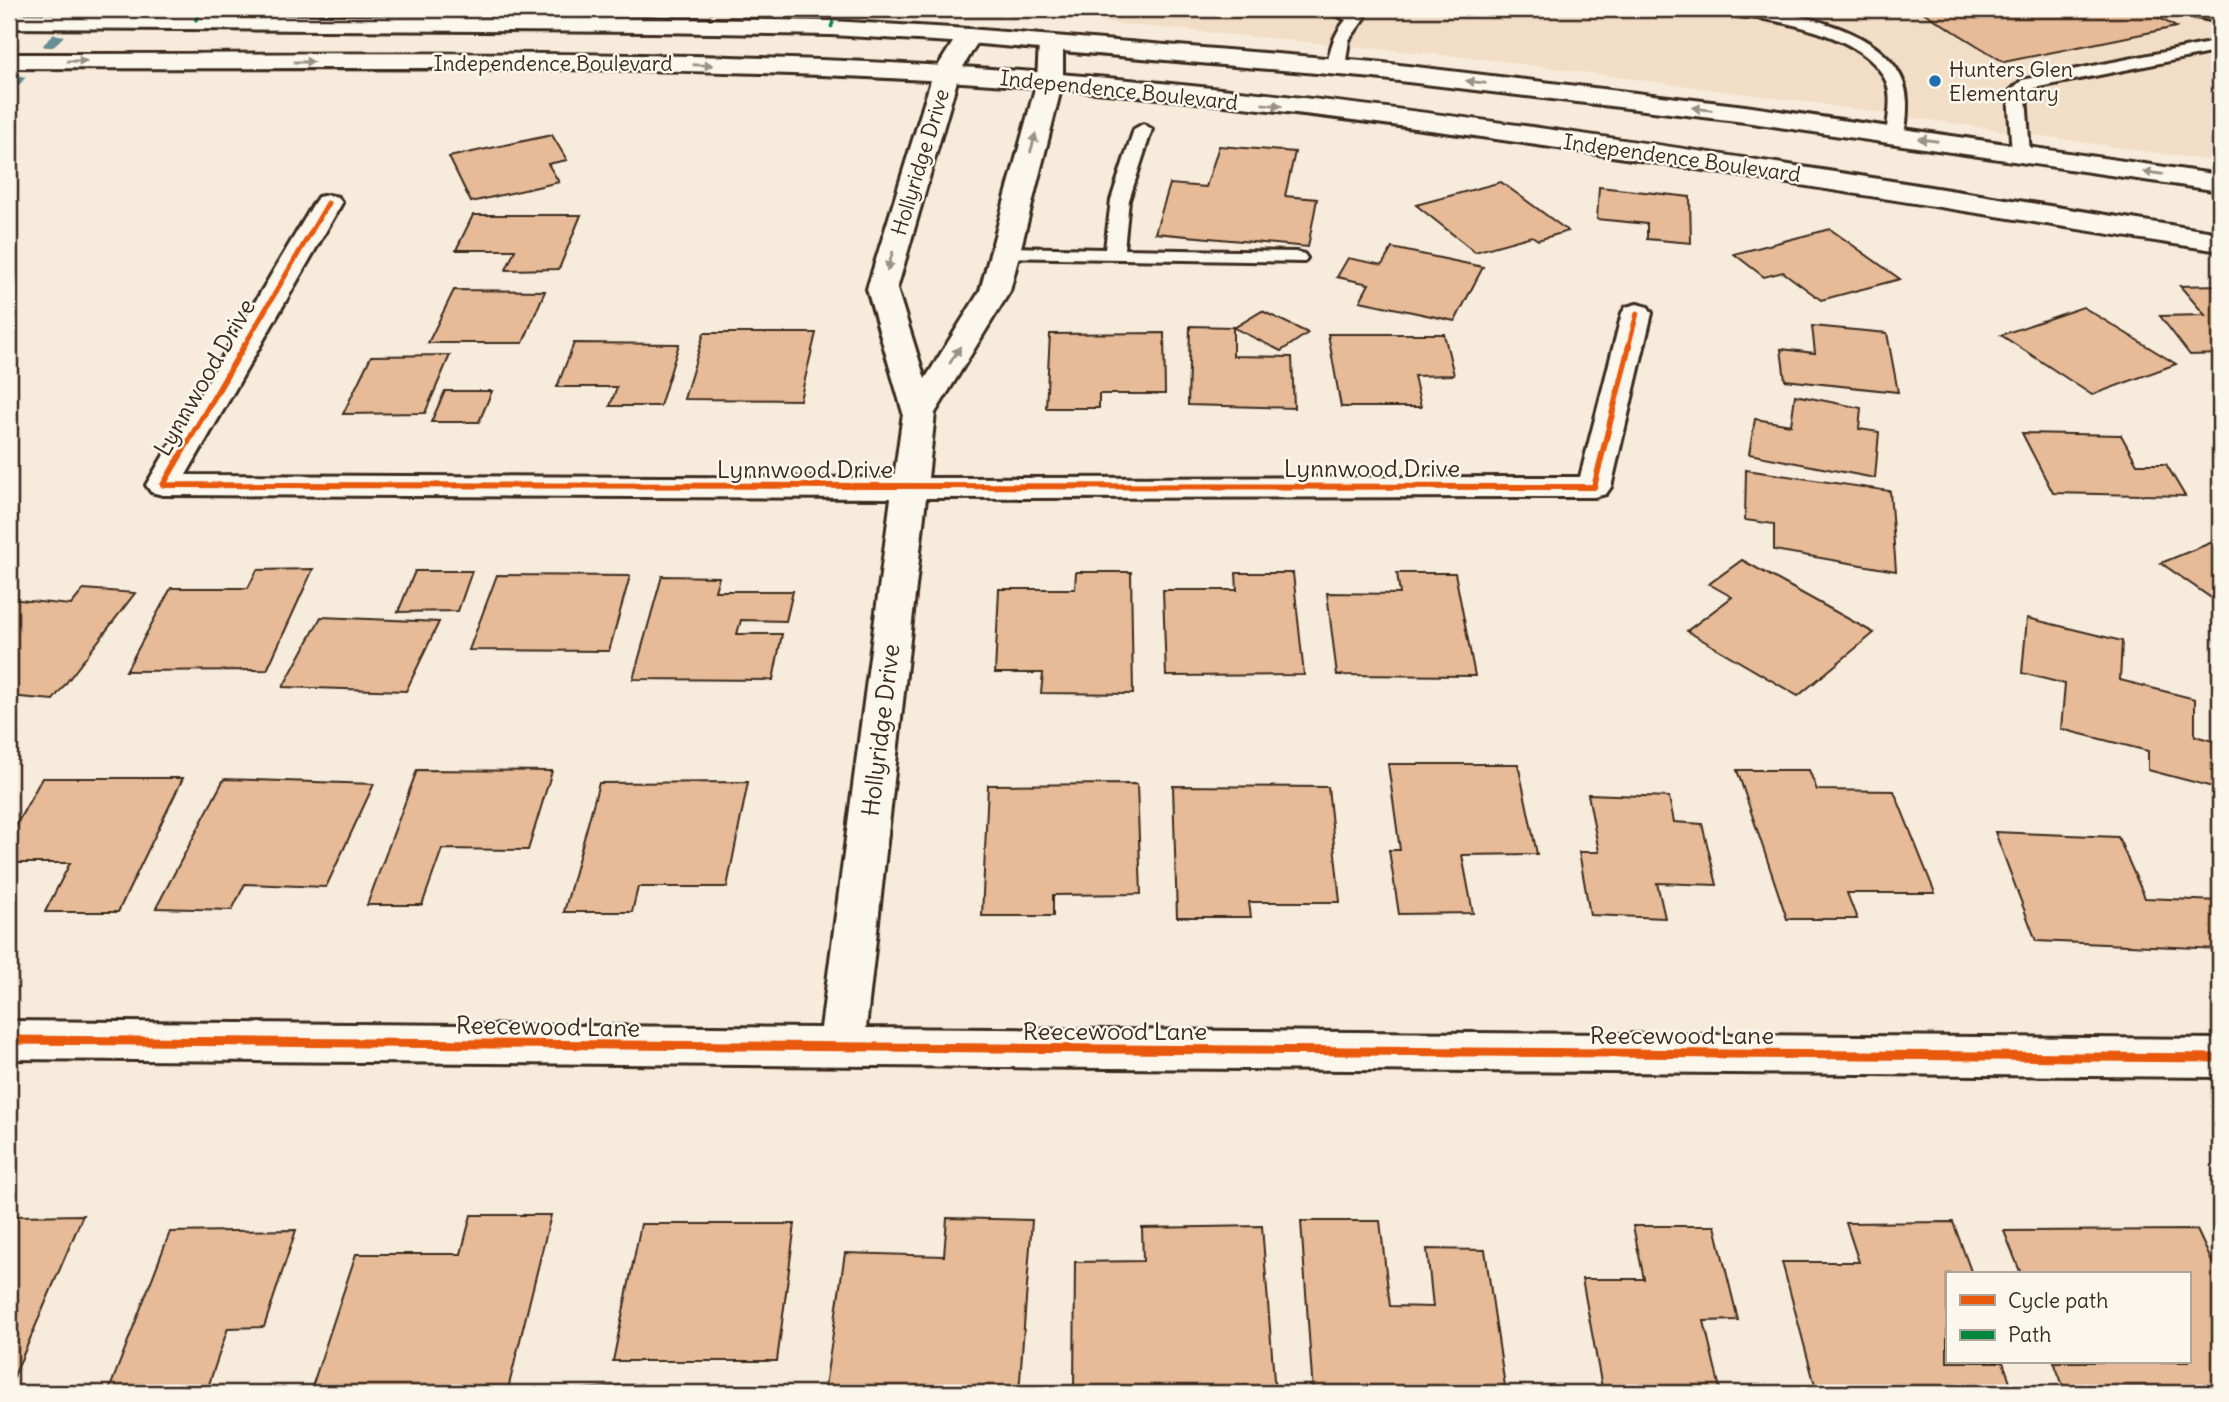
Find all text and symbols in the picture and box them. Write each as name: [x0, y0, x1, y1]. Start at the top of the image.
street label: Independence Boulevard: [433, 50, 673, 77]
one-way arrow: [66, 55, 88, 67]
one-way arrow: [294, 56, 316, 68]
place label: Hunters Glen Elementary: [1949, 56, 2073, 107]
one-way arrow: [693, 59, 715, 70]
street label: Independence Boulevard: [999, 64, 1239, 116]
marker: Hunters Glen Elementary: [1927, 73, 1943, 89]
one-way arrow: [1465, 77, 1487, 88]
street label: Hollyridge Drive: [885, 86, 955, 238]
one-way arrow: [1261, 100, 1283, 111]
one-way arrow: [1691, 103, 1713, 114]
street label: Independence Boulevard: [1562, 128, 1802, 188]
one-way arrow: [1028, 132, 1039, 154]
one-way arrow: [1917, 134, 1939, 145]
one-way arrow: [2142, 167, 2164, 178]
one-way arrow: [885, 251, 895, 272]
street label: Lynnwood Drive: [147, 293, 261, 461]
one-way arrow: [949, 345, 962, 364]
street label: Lynnwood Drive: [1284, 453, 1460, 483]
street label: Lynnwood Drive: [717, 454, 893, 484]
street label: Hollyridge Drive: [855, 642, 905, 818]
street label: Reecewood Lane: [456, 1009, 640, 1043]
street label: Reecewood Lane: [1023, 1016, 1207, 1046]
street label: Reecewood Lane: [1590, 1020, 1774, 1050]
legend: [1946, 1272, 2190, 1364]
text: Cycle path: [2008, 1287, 2108, 1314]
text: Path: [2008, 1321, 2051, 1348]

